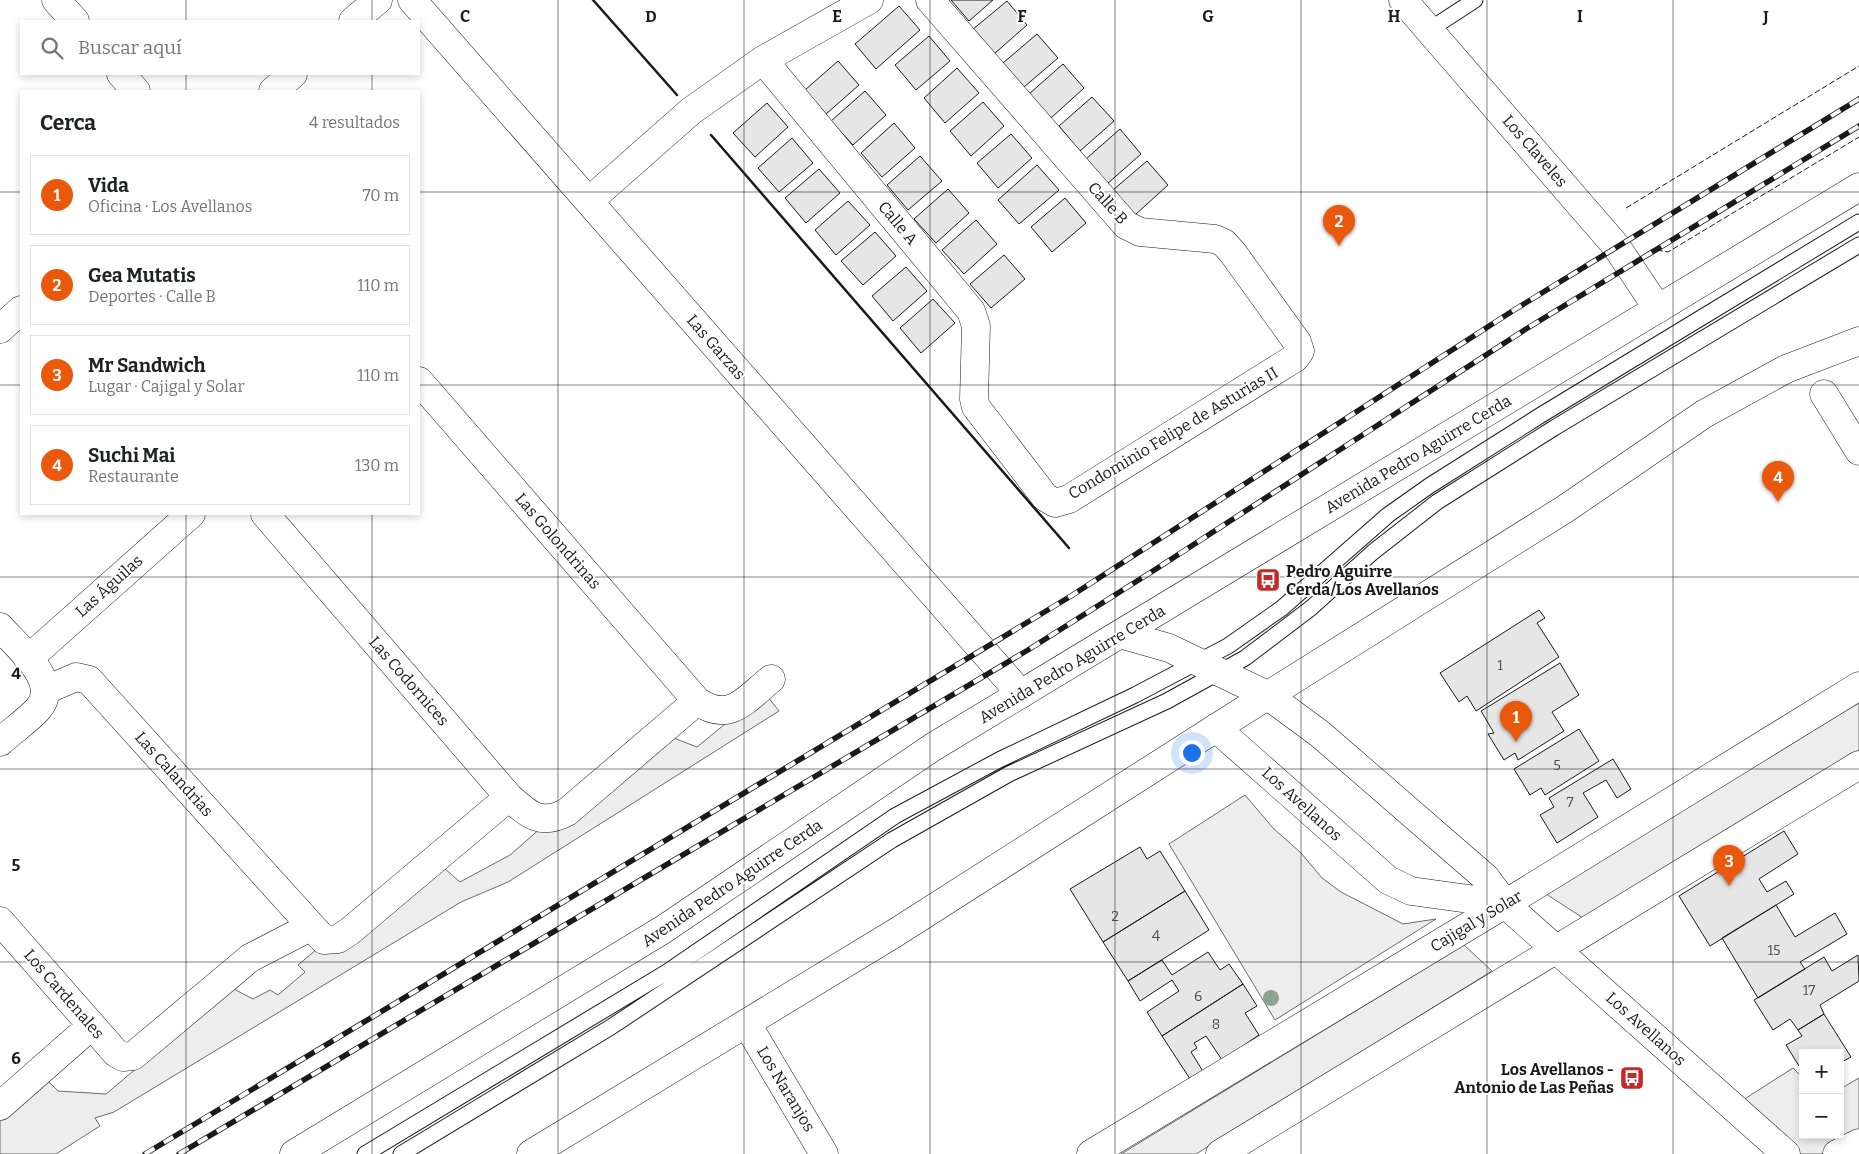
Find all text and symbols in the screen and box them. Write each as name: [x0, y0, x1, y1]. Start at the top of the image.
text: C: [460, 7, 470, 26]
text: D: [645, 7, 657, 26]
text: E: [832, 7, 842, 26]
text: F: [1018, 7, 1027, 26]
text: G: [1202, 7, 1214, 26]
text: H: [1388, 7, 1401, 26]
text: I: [1577, 7, 1583, 26]
text: J: [1762, 7, 1769, 26]
search box: [20, 20, 420, 75]
icon: search: [38, 34, 66, 62]
text: Buscar aquí: [78, 36, 182, 59]
text: Cerca: [40, 110, 96, 136]
street label: Los Claveles: [1499, 111, 1571, 191]
text: 4 resultados: [309, 113, 400, 132]
text: Vida: [88, 174, 129, 197]
street label: Calle B: [1084, 178, 1132, 228]
text: 1: [54, 186, 60, 205]
text: 70 m: [363, 186, 399, 205]
text: Oficina · Los Avellanos: [88, 197, 252, 216]
street label: Calle A: [874, 197, 922, 249]
pin: 2: [1323, 205, 1355, 246]
text: Gea Mutatis: [88, 264, 196, 287]
text: 2: [52, 276, 62, 295]
text: 110 m: [357, 276, 399, 295]
text: Deportes · Calle B: [88, 287, 216, 306]
street label: Las Garzas: [683, 311, 749, 383]
text: Mr Sandwich: [88, 354, 206, 377]
street label: Condominio Felipe de Asturias II: [1065, 363, 1281, 503]
text: 3: [52, 366, 62, 385]
text: 110 m: [357, 366, 399, 385]
text: Lugar · Cajigal y Solar: [88, 377, 244, 396]
street label: Avenida Pedro Aguirre Cerda: [1322, 391, 1515, 517]
text: Suchi Mai: [88, 444, 175, 467]
text: 4: [52, 456, 62, 475]
text: 130 m: [355, 456, 399, 475]
pin: 4: [1762, 461, 1794, 502]
text: Restaurante: [88, 467, 179, 486]
street label: Las Golondrinas: [511, 489, 605, 593]
street label: Las Águilas: [71, 550, 146, 621]
place label: Pedro Aguirre Cerda/Los Avellanos: [1286, 562, 1439, 599]
bus stop icon: Pedro Aguirre Cerda/Los Avellanos: [1255, 567, 1281, 593]
street label: Avenida Pedro Aguirre Cerda: [976, 601, 1169, 727]
street label: Las Codornices: [365, 632, 453, 730]
house number: 1: [1497, 657, 1503, 674]
text: 4: [11, 664, 21, 683]
pin: 1: [1500, 701, 1532, 742]
street label: Las Calandrias: [131, 728, 217, 820]
your location: [1179, 740, 1205, 766]
house number: 5: [1553, 757, 1561, 774]
street label: Los Avellanos: [1258, 763, 1346, 845]
house number: 7: [1566, 794, 1574, 811]
street label: Avenida Pedro Aguirre Cerda: [638, 815, 826, 951]
pin: 3: [1713, 845, 1745, 886]
text: 5: [12, 856, 21, 875]
street label: Cajigal y Solar: [1427, 886, 1525, 956]
house number: 2: [1111, 908, 1119, 925]
house number: 4: [1152, 928, 1160, 945]
house number: 15: [1767, 942, 1781, 959]
street label: Los Cardenales: [20, 945, 108, 1043]
house number: 17: [1803, 982, 1815, 999]
house number: 6: [1194, 988, 1202, 1005]
street label: Los Avellanos: [1602, 988, 1690, 1070]
house number: 8: [1212, 1016, 1220, 1033]
street label: Los Naranjos: [753, 1043, 819, 1135]
text: 6: [11, 1049, 21, 1068]
map controls: [1799, 1049, 1844, 1139]
button: +: [1799, 1049, 1844, 1094]
place label: Los Avellanos - Antonio de Las Peñas: [1454, 1060, 1614, 1097]
bus stop icon: Los Avellanos - Antonio de Las Peñas: [1619, 1065, 1645, 1091]
button: −: [1799, 1094, 1844, 1139]

